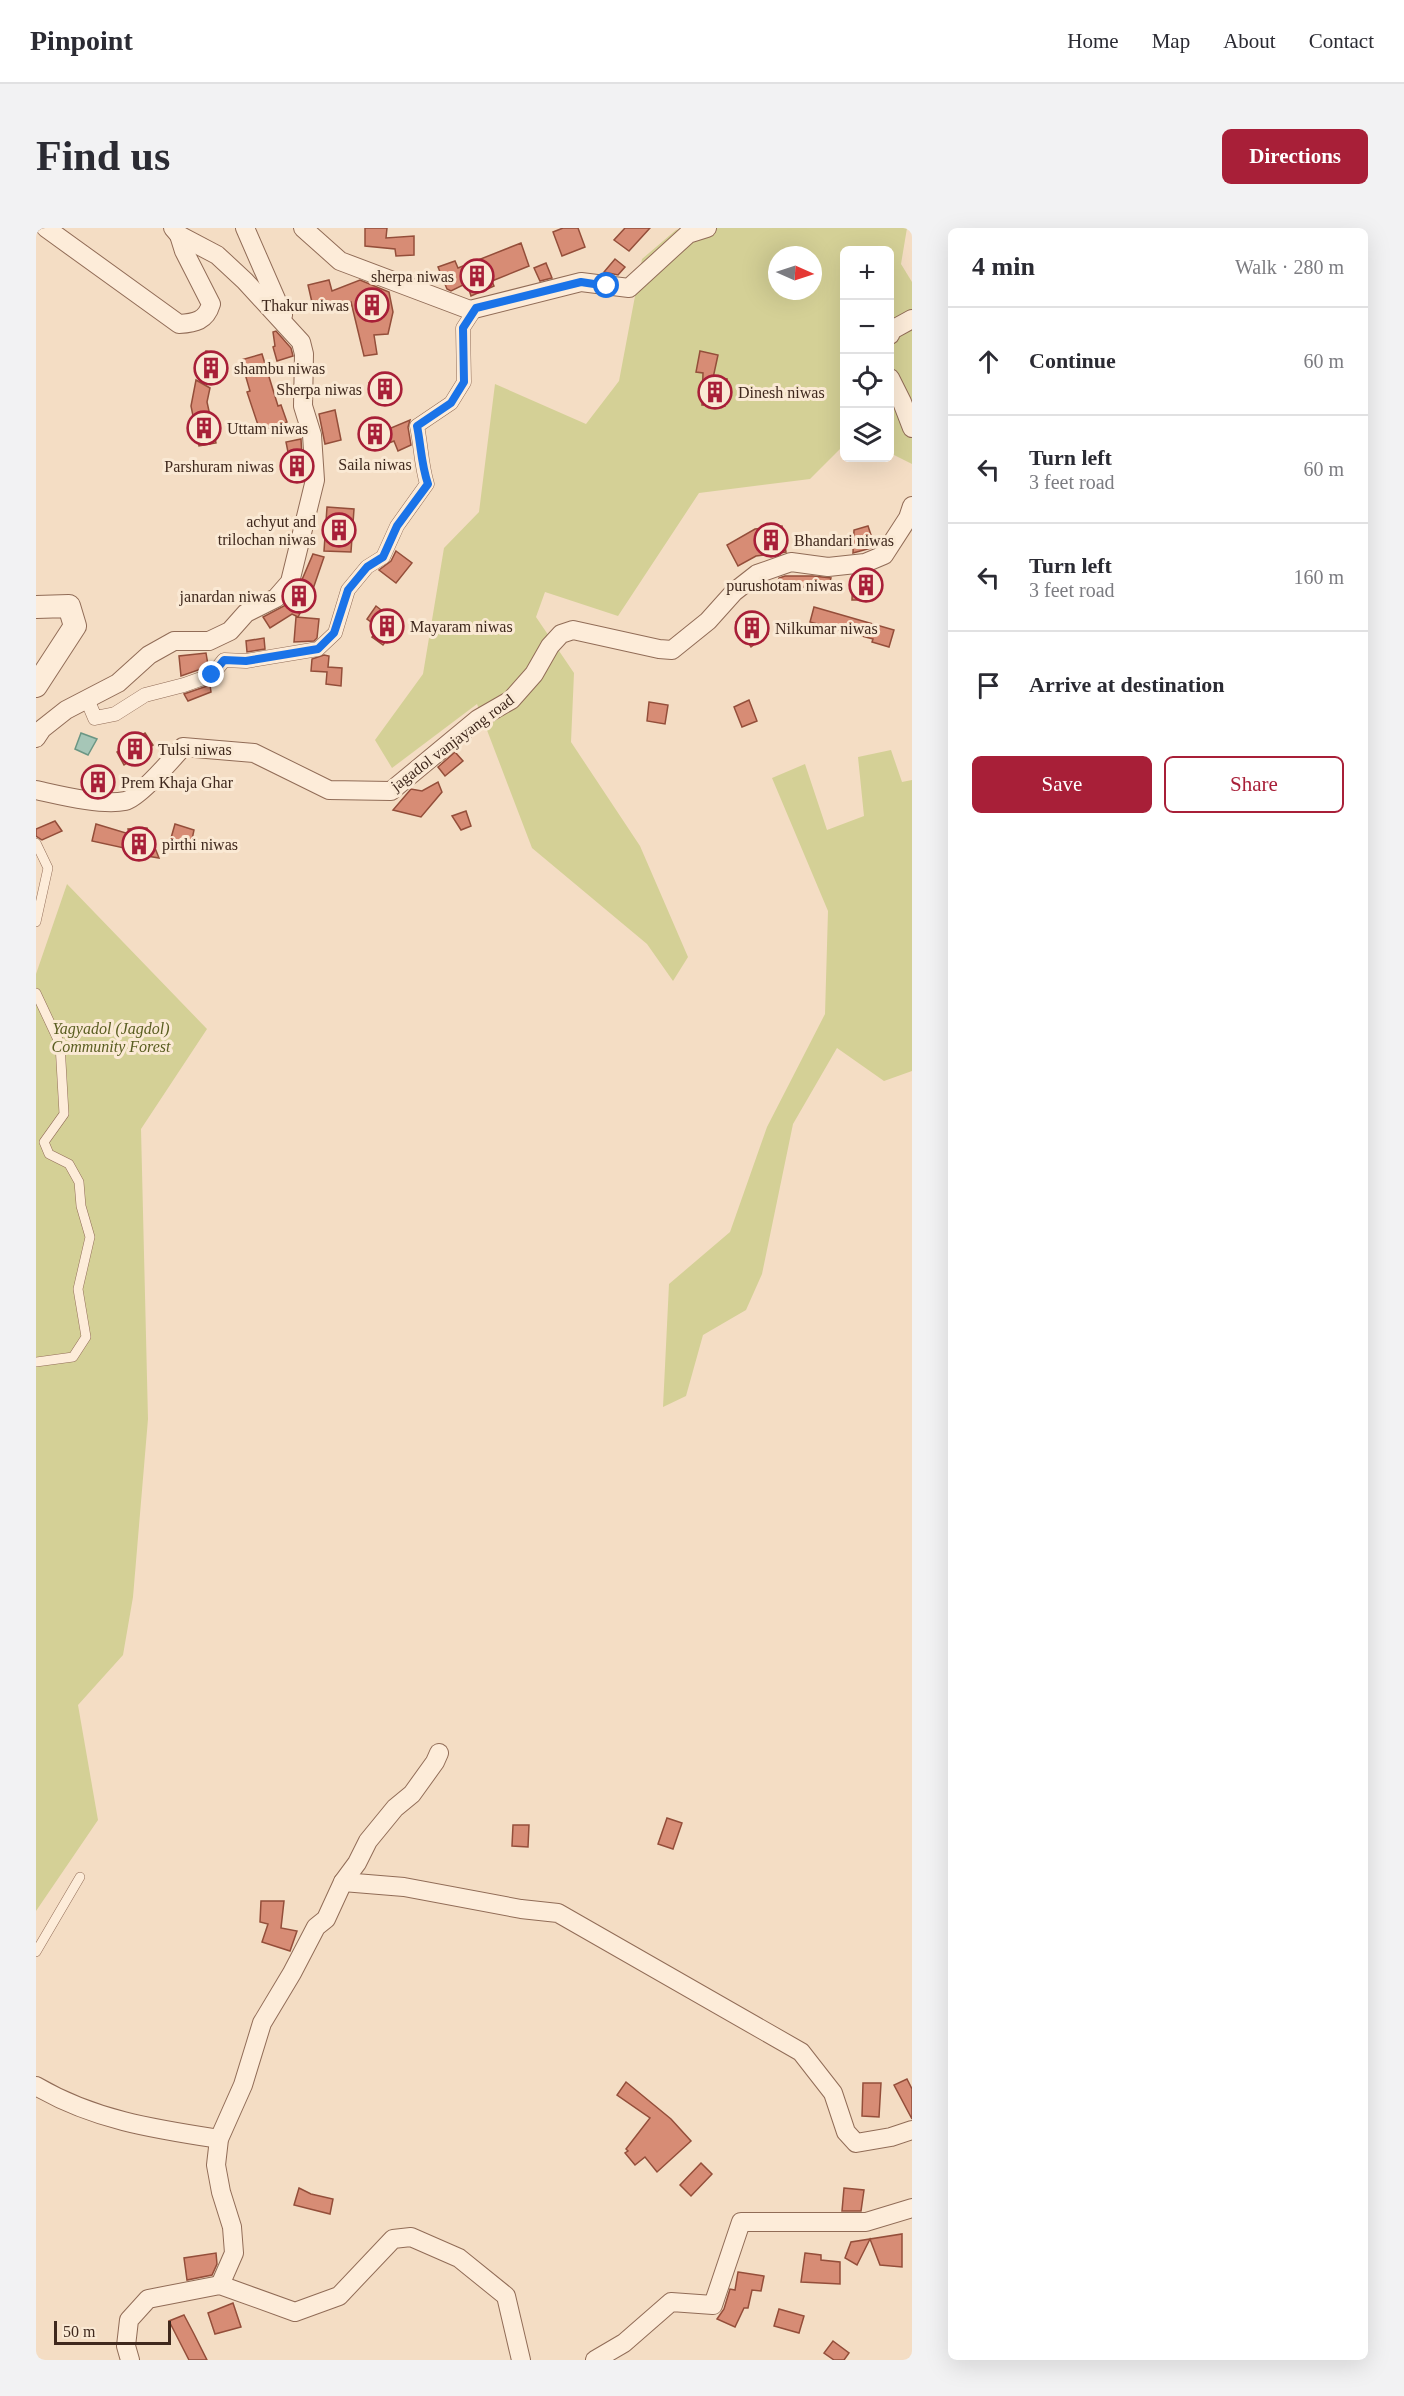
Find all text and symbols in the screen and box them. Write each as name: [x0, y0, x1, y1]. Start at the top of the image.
text: Pinpoint: [30, 25, 133, 56]
text: Home: [1067, 29, 1119, 53]
text: Map: [1152, 29, 1190, 53]
text: About: [1223, 29, 1276, 53]
text: Contact: [1309, 29, 1374, 53]
button: Directions: [1222, 129, 1368, 184]
text: Find us: [36, 133, 170, 179]
north arrow: [768, 246, 822, 300]
map controls: [840, 246, 894, 462]
button: +: [840, 246, 894, 300]
text: 4 min: [972, 252, 1035, 281]
text: Walk · 280 m: [1235, 256, 1344, 278]
building icon: sherpa niwas: [459, 258, 495, 294]
place label: sherpa niwas: [371, 268, 454, 286]
route start: [593, 272, 619, 298]
building icon: Thakur niwas: [354, 287, 390, 323]
place label: Thakur niwas: [261, 297, 349, 314]
button: −: [840, 300, 894, 354]
icon: ahead: [972, 345, 1005, 378]
text: Continue: [1029, 348, 1116, 373]
building icon: shambu niwas: [193, 350, 229, 386]
text: 60 m: [1303, 350, 1344, 372]
button: locate: [840, 354, 894, 408]
place label: shambu niwas: [234, 360, 325, 377]
building icon: Sherpa niwas: [367, 371, 403, 407]
building icon: Dinesh niwas: [697, 374, 733, 410]
place label: Sherpa niwas: [276, 381, 362, 399]
place label: Dinesh niwas: [738, 384, 825, 401]
button: layers: [840, 408, 894, 462]
building icon: Uttam niwas: [186, 410, 222, 446]
building icon: Saila niwas: [357, 416, 393, 452]
place label: Uttam niwas: [227, 420, 308, 437]
text: Turn left: [1029, 445, 1112, 470]
building icon: Parshuram niwas: [279, 448, 315, 484]
icon: left: [972, 453, 1005, 486]
place label: Saila niwas: [338, 456, 412, 473]
place label: Parshuram niwas: [164, 458, 274, 475]
text: 60 m: [1303, 458, 1344, 480]
text: 3 feet road: [1029, 471, 1115, 493]
building icon: achyut and trilochan niwas: [321, 512, 357, 548]
place label: achyut and trilochan niwas: [218, 513, 316, 548]
building icon: Bhandari niwas: [753, 522, 789, 558]
place label: Bhandari niwas: [794, 532, 894, 549]
text: Turn left: [1029, 553, 1112, 578]
icon: left: [972, 561, 1005, 594]
text: 160 m: [1293, 566, 1344, 588]
building icon: purushotam niwas: [848, 567, 884, 603]
place label: purushotam niwas: [726, 577, 843, 595]
building icon: janardan niwas: [281, 578, 317, 614]
text: 3 feet road: [1029, 579, 1115, 601]
place label: janardan niwas: [179, 588, 276, 606]
building icon: Mayaram niwas: [369, 608, 405, 644]
building icon: Nilkumar niwas: [734, 610, 770, 646]
place label: Mayaram niwas: [410, 618, 513, 636]
place label: Nilkumar niwas: [775, 620, 878, 637]
route end: [198, 661, 224, 687]
icon: arrive: [972, 669, 1005, 702]
text: Arrive at destination: [1029, 672, 1225, 697]
street label: jagadol vanjayang road: [387, 691, 518, 796]
building icon: Tulsi niwas: [117, 731, 153, 767]
place label: Tulsi niwas: [158, 741, 232, 758]
button: Save: [972, 756, 1152, 813]
button: Share: [1164, 756, 1344, 813]
building icon: Prem Khaja Ghar: [80, 764, 116, 800]
place label: Prem Khaja Ghar: [121, 774, 234, 792]
building icon: pirthi niwas: [121, 826, 157, 862]
place label: pirthi niwas: [162, 836, 238, 854]
park label: Yagyadol (Jagdol) Community Forest: [52, 1020, 171, 1056]
scale bar: [54, 2318, 171, 2346]
text: 50 m: [63, 2323, 95, 2340]

